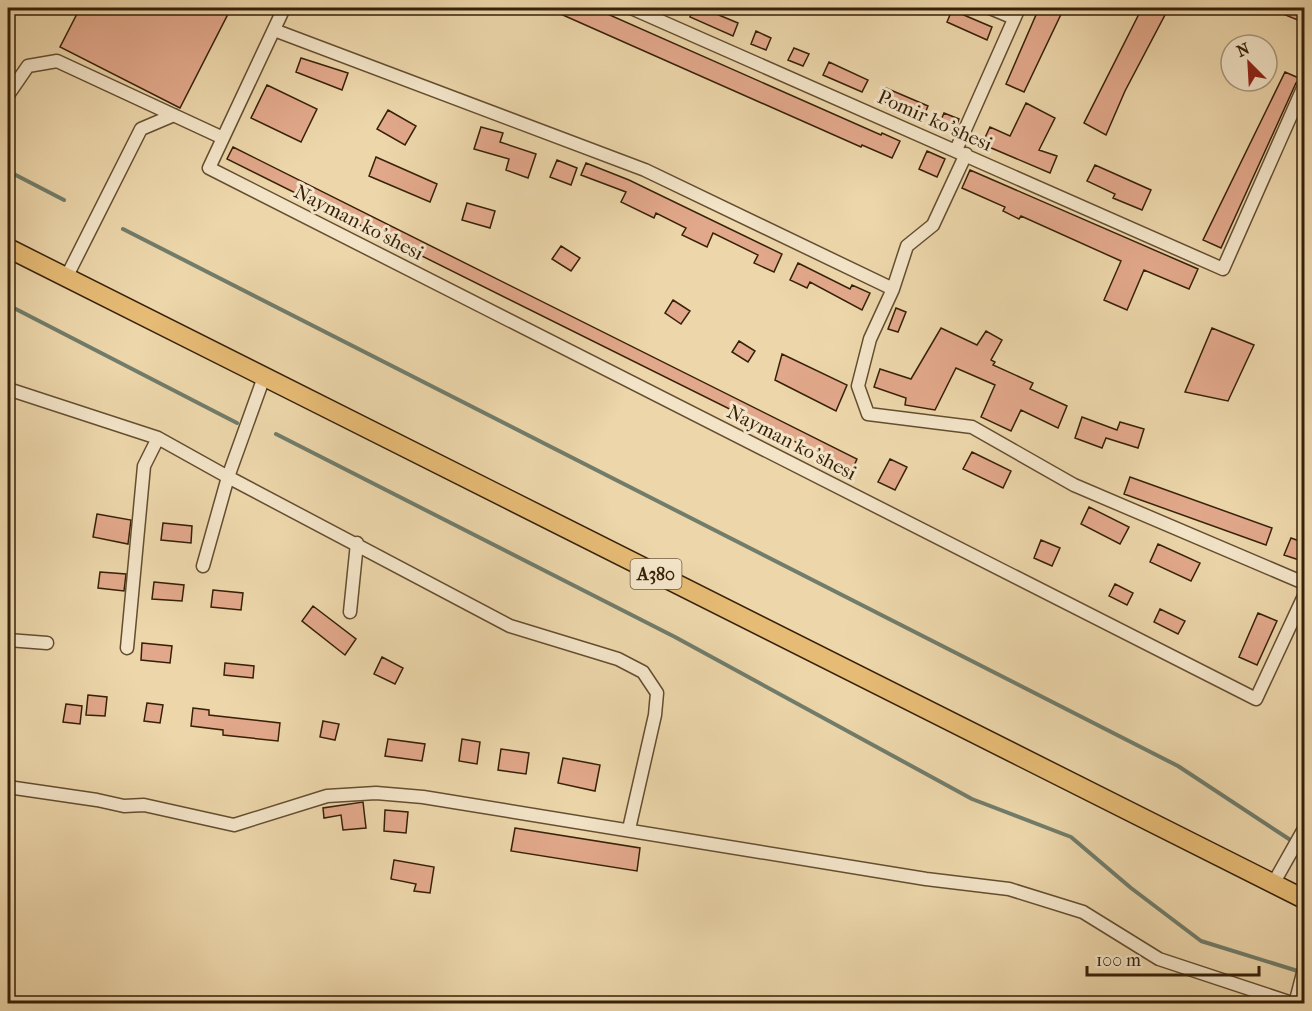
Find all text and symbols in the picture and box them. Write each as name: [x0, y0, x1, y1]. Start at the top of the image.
north arrow: [1219, 33, 1279, 93]
text: N: [1234, 38, 1253, 61]
street label: Pomir ko'shesi: [874, 85, 996, 156]
street label: Nayman ko'shesi: [290, 180, 427, 265]
street label: Nayman ko'shesi: [723, 400, 860, 485]
road number: A380: [630, 559, 682, 589]
scale bar: [1087, 939, 1260, 977]
text: 100 m: [1096, 950, 1141, 971]

